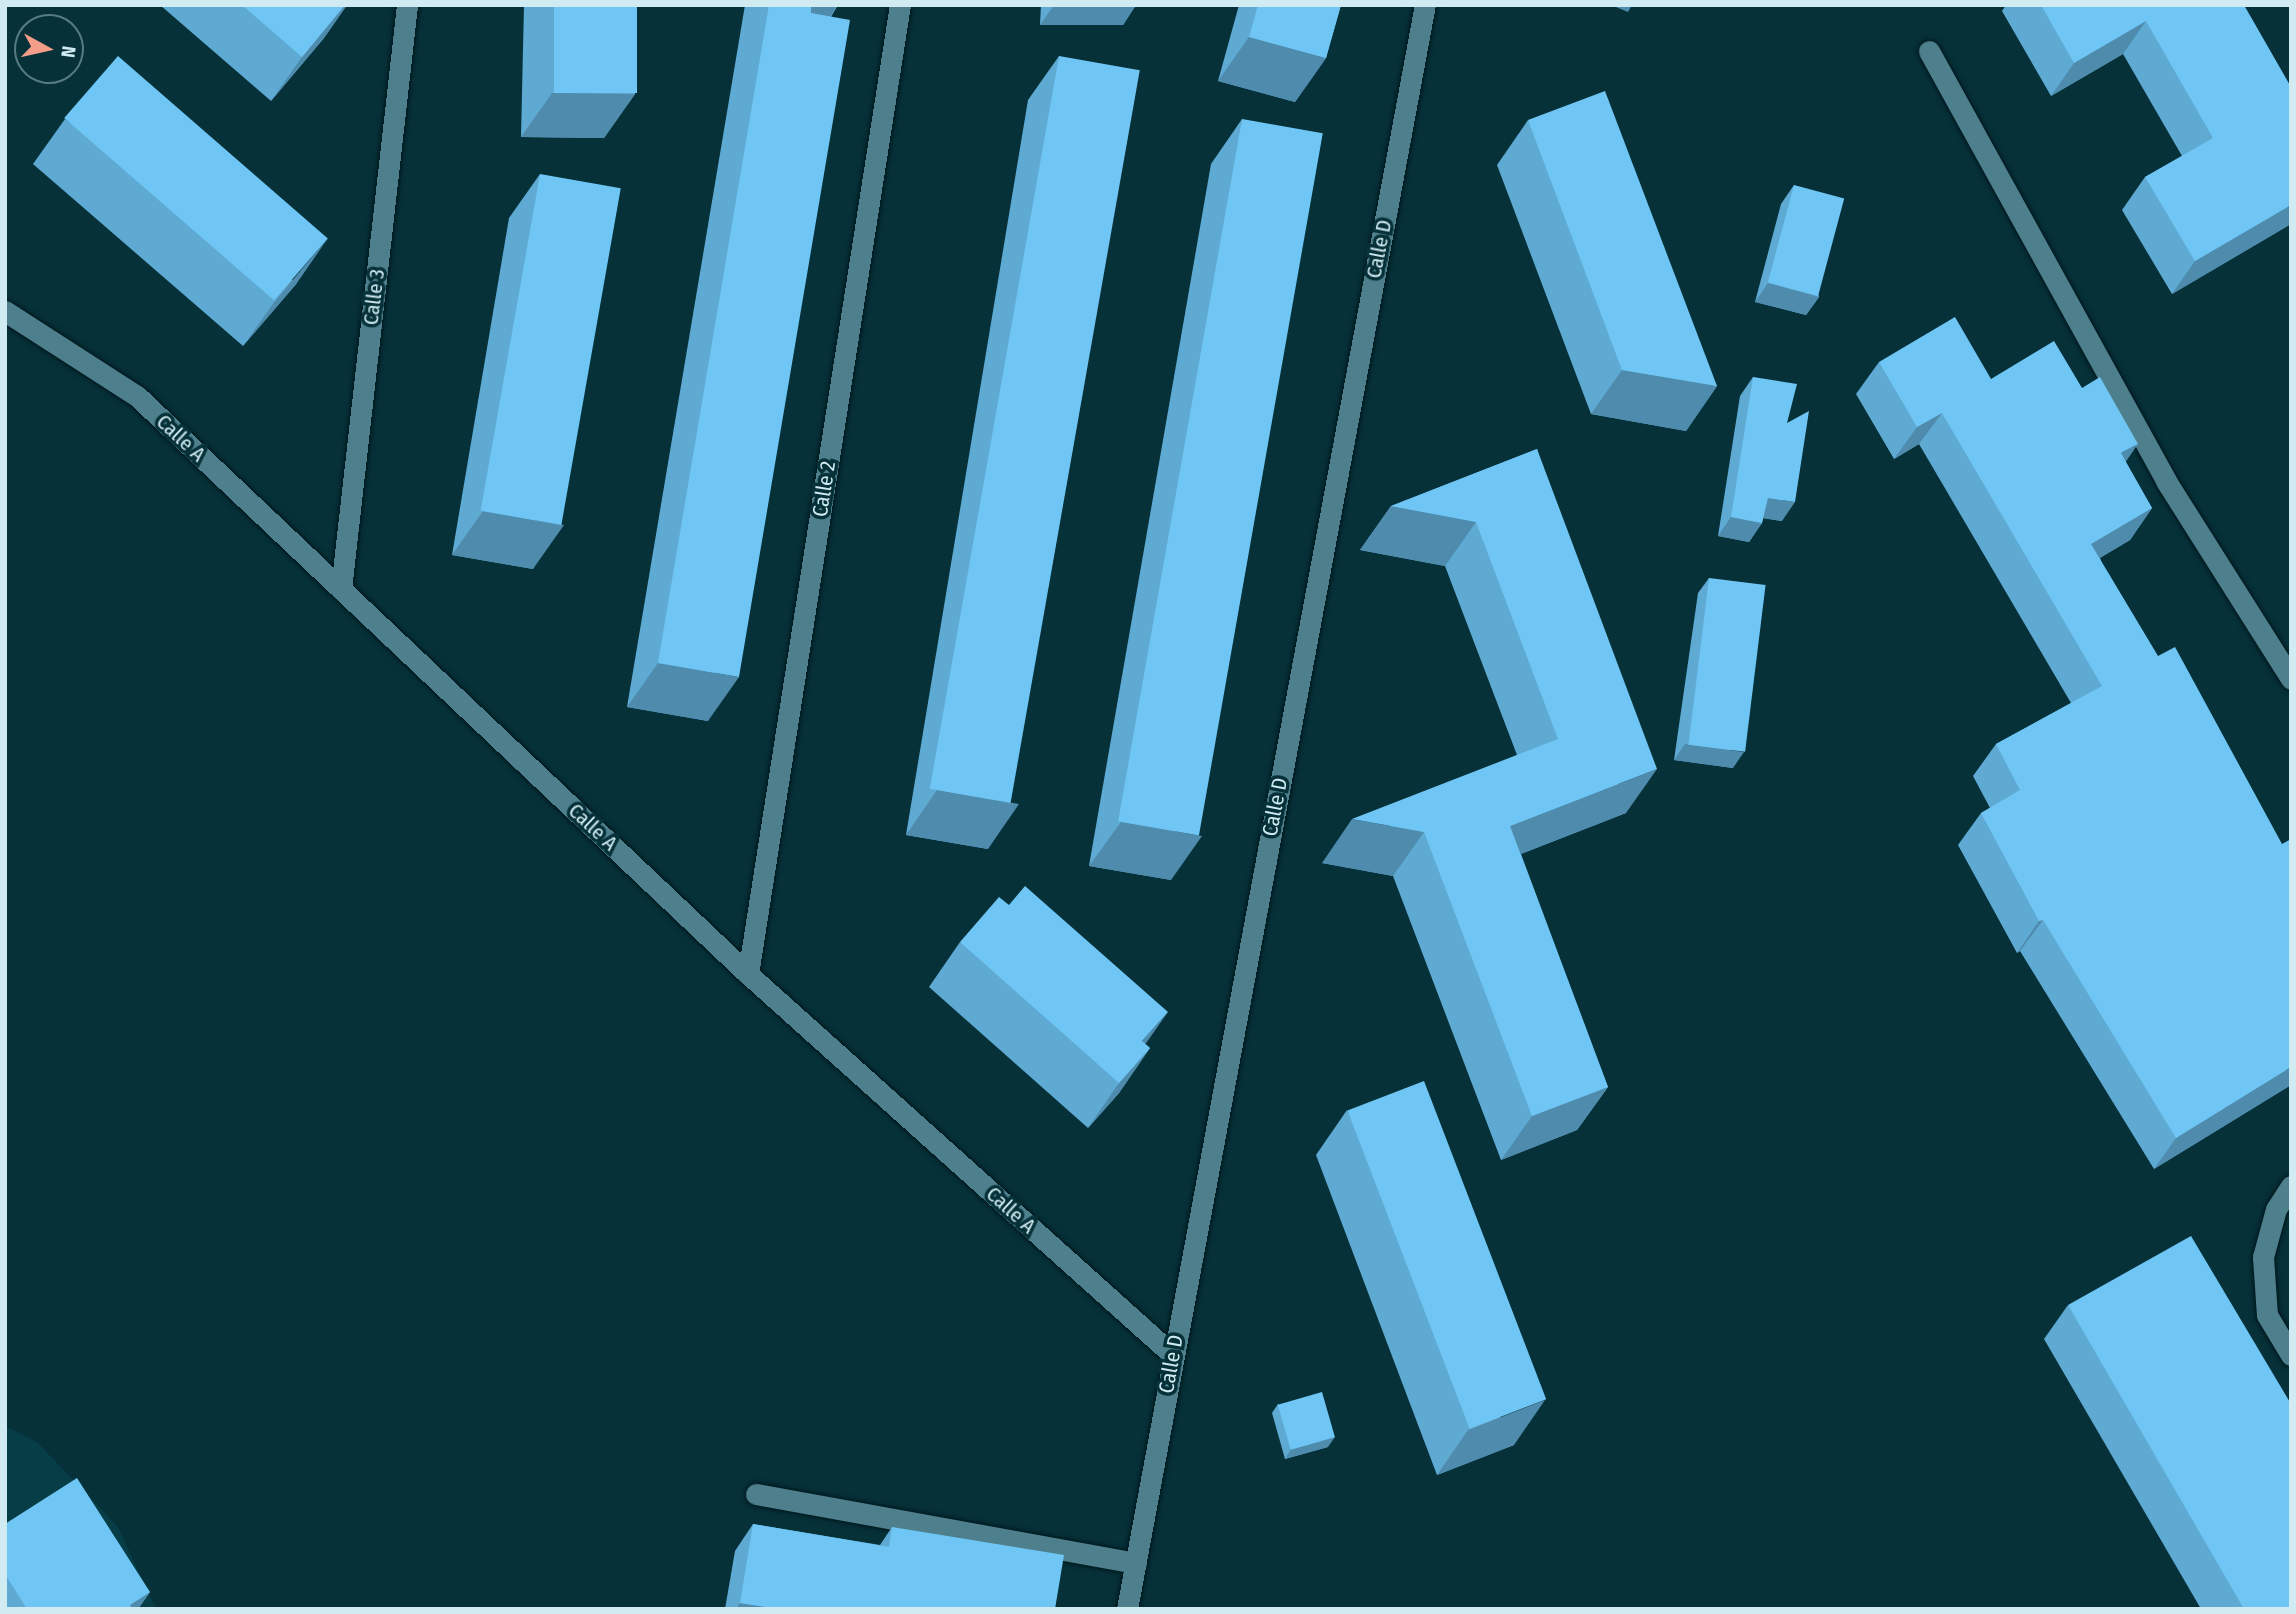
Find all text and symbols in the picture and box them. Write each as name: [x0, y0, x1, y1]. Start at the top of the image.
north arrow: [14, 14, 84, 84]
text: N: [56, 44, 80, 59]
street label: Calle D: [1361, 218, 1397, 280]
street label: Calle 3: [358, 268, 390, 326]
street label: Calle A: [151, 409, 211, 467]
street label: Calle 2: [807, 459, 841, 519]
street label: Calle D: [1257, 776, 1293, 838]
street label: Calle A: [563, 798, 623, 856]
street label: Calle A: [981, 1181, 1041, 1239]
street label: Calle D: [1153, 1333, 1189, 1395]

